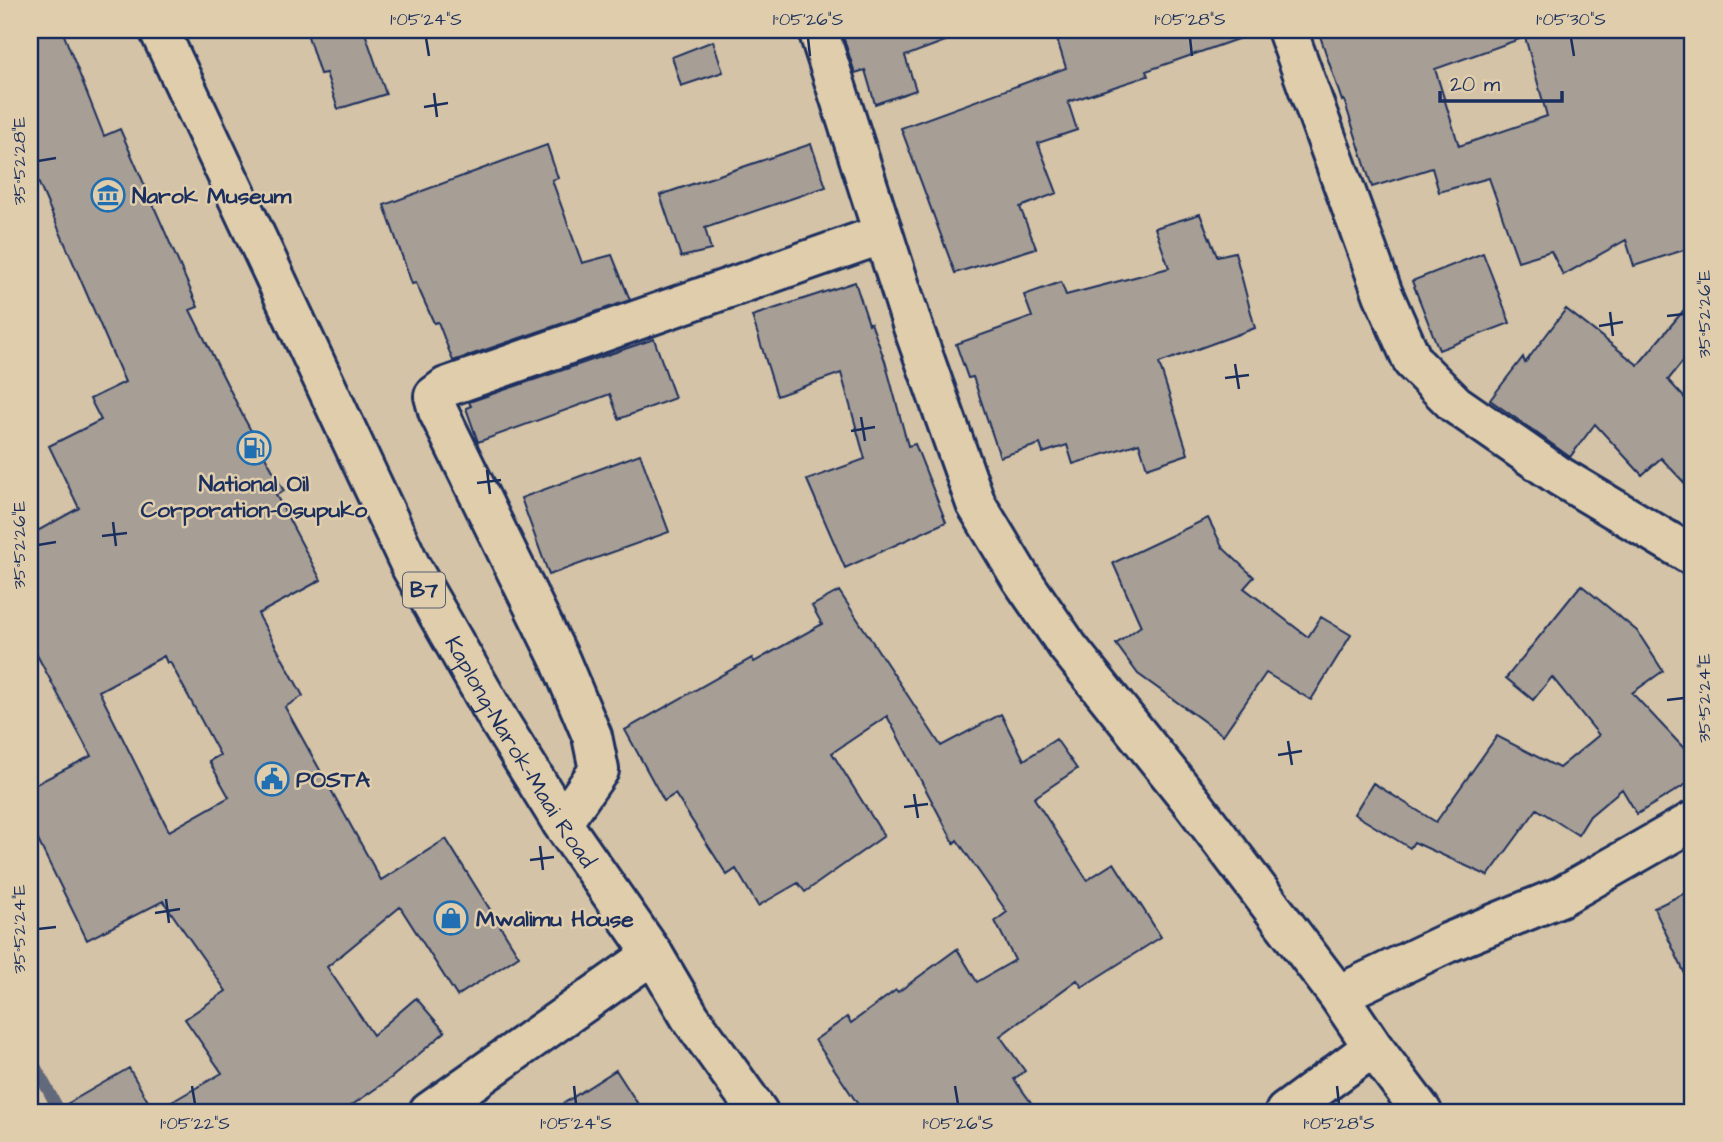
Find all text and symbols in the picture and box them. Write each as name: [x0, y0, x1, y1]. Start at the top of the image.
text: 1°05'24"S: [390, 7, 462, 32]
text: 1°05'26"S: [773, 7, 843, 32]
text: 1°05'28"S: [1154, 7, 1226, 32]
text: 1°05'30"S: [1536, 7, 1606, 32]
scale bar: [1440, 60, 1562, 104]
text: 20 m: [1450, 70, 1501, 99]
text: 35°52'28"E: [7, 116, 32, 205]
museum icon: Narok Museum: [89, 176, 127, 214]
place label: Narok Museum: [132, 180, 292, 212]
text: 35°52'26"E: [1692, 269, 1717, 358]
fuel station icon: National Oil Corporation-Osupuko: [235, 429, 273, 467]
place label: National Oil Corporation-Osupuko: [141, 468, 367, 526]
text: 35°52'26"E: [7, 500, 32, 589]
road number: B7: [403, 572, 445, 608]
street label: Kaplong-Narok-Maai Road: [437, 630, 603, 875]
text: 35°52'24"E: [1692, 653, 1717, 743]
public building icon: POSTA: [253, 760, 291, 798]
place label: POSTA: [296, 764, 370, 796]
text: 35°52'24"E: [7, 884, 32, 974]
shop icon: Mwalimu House: [432, 899, 470, 937]
place label: Mwalimu House: [476, 903, 634, 935]
text: 1°05'22"S: [160, 1111, 230, 1136]
text: 1°05'24"S: [540, 1111, 612, 1136]
text: 1°05'26"S: [923, 1111, 993, 1136]
text: 1°05'28"S: [1303, 1111, 1375, 1136]

